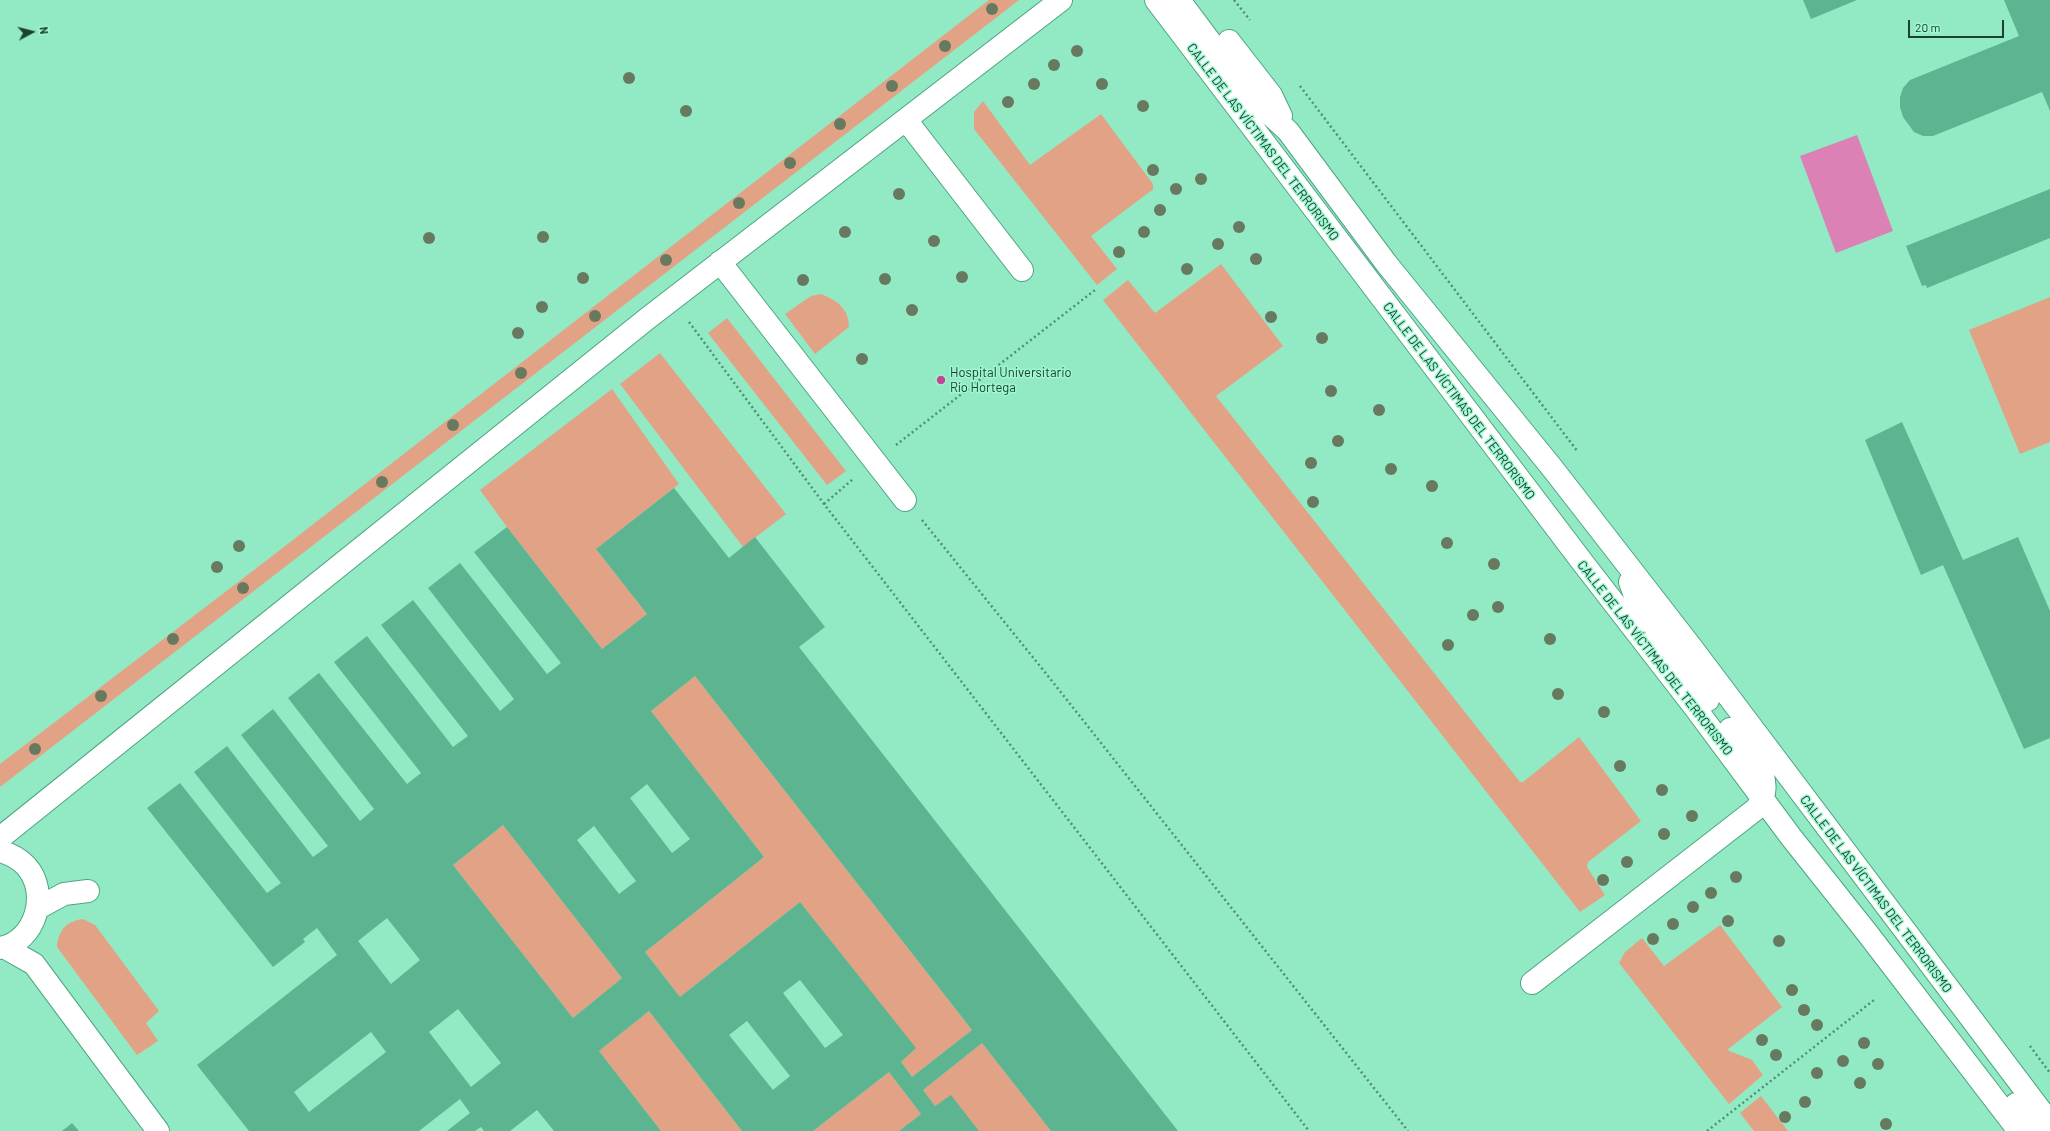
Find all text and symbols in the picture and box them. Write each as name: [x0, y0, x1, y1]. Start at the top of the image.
north arrow: [12, 12, 52, 52]
scale bar: [1910, 12, 2006, 38]
text: 20 m: [1915, 20, 1941, 34]
text: N: [38, 26, 51, 35]
street label: CALLE DE LAS VÍCTIMAS DEL TERRORISMO: [1184, 40, 1342, 244]
street label: CALLE DE LAS VÍCTIMAS DEL TERRORISMO: [1380, 299, 1538, 503]
place label: Hospital Universitario Río Hortega: [950, 365, 1072, 396]
marker: Hospital Universitario Río Hortega: [935, 374, 947, 386]
street label: CALLE DE LAS VÍCTIMAS DEL TERRORISMO: [1574, 557, 1736, 759]
street label: CALLE DE LAS VÍCTIMAS DEL TERRORISMO: [1797, 792, 1955, 996]

